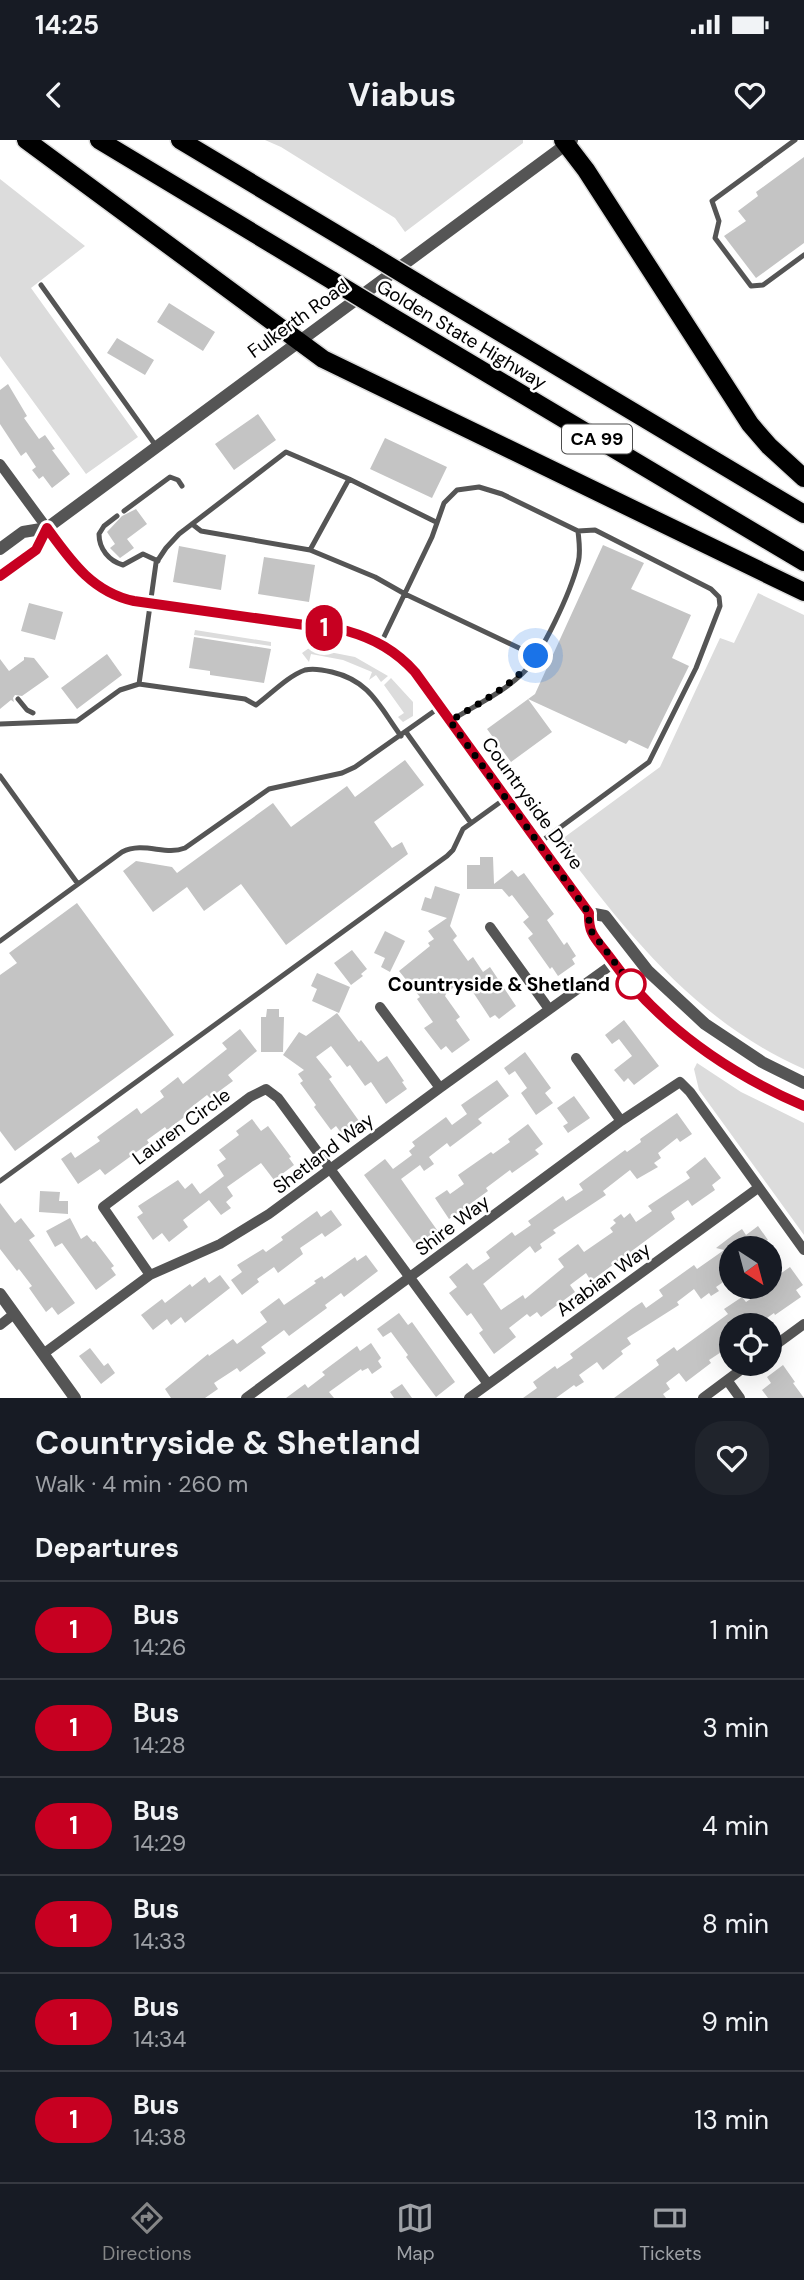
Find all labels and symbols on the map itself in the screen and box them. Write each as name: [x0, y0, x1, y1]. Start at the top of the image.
street label: Fulkerth Road: [243, 273, 354, 364]
street label: Golden State Highway: [372, 274, 552, 395]
road number: CA 99: [562, 424, 632, 454]
line badge: 1: [301, 605, 347, 651]
your location: [518, 638, 553, 673]
street label: Countryside Drive: [476, 732, 589, 875]
marker: Countryside & Shetland: [616, 969, 646, 999]
place label: Countryside & Shetland: [388, 972, 610, 997]
street label: Lauren Circle: [127, 1082, 235, 1170]
street label: Shetland Way: [268, 1107, 379, 1200]
street label: Shire Way: [410, 1189, 495, 1262]
street label: Arabian Way: [551, 1236, 656, 1322]
north arrow: [719, 1236, 782, 1298]

